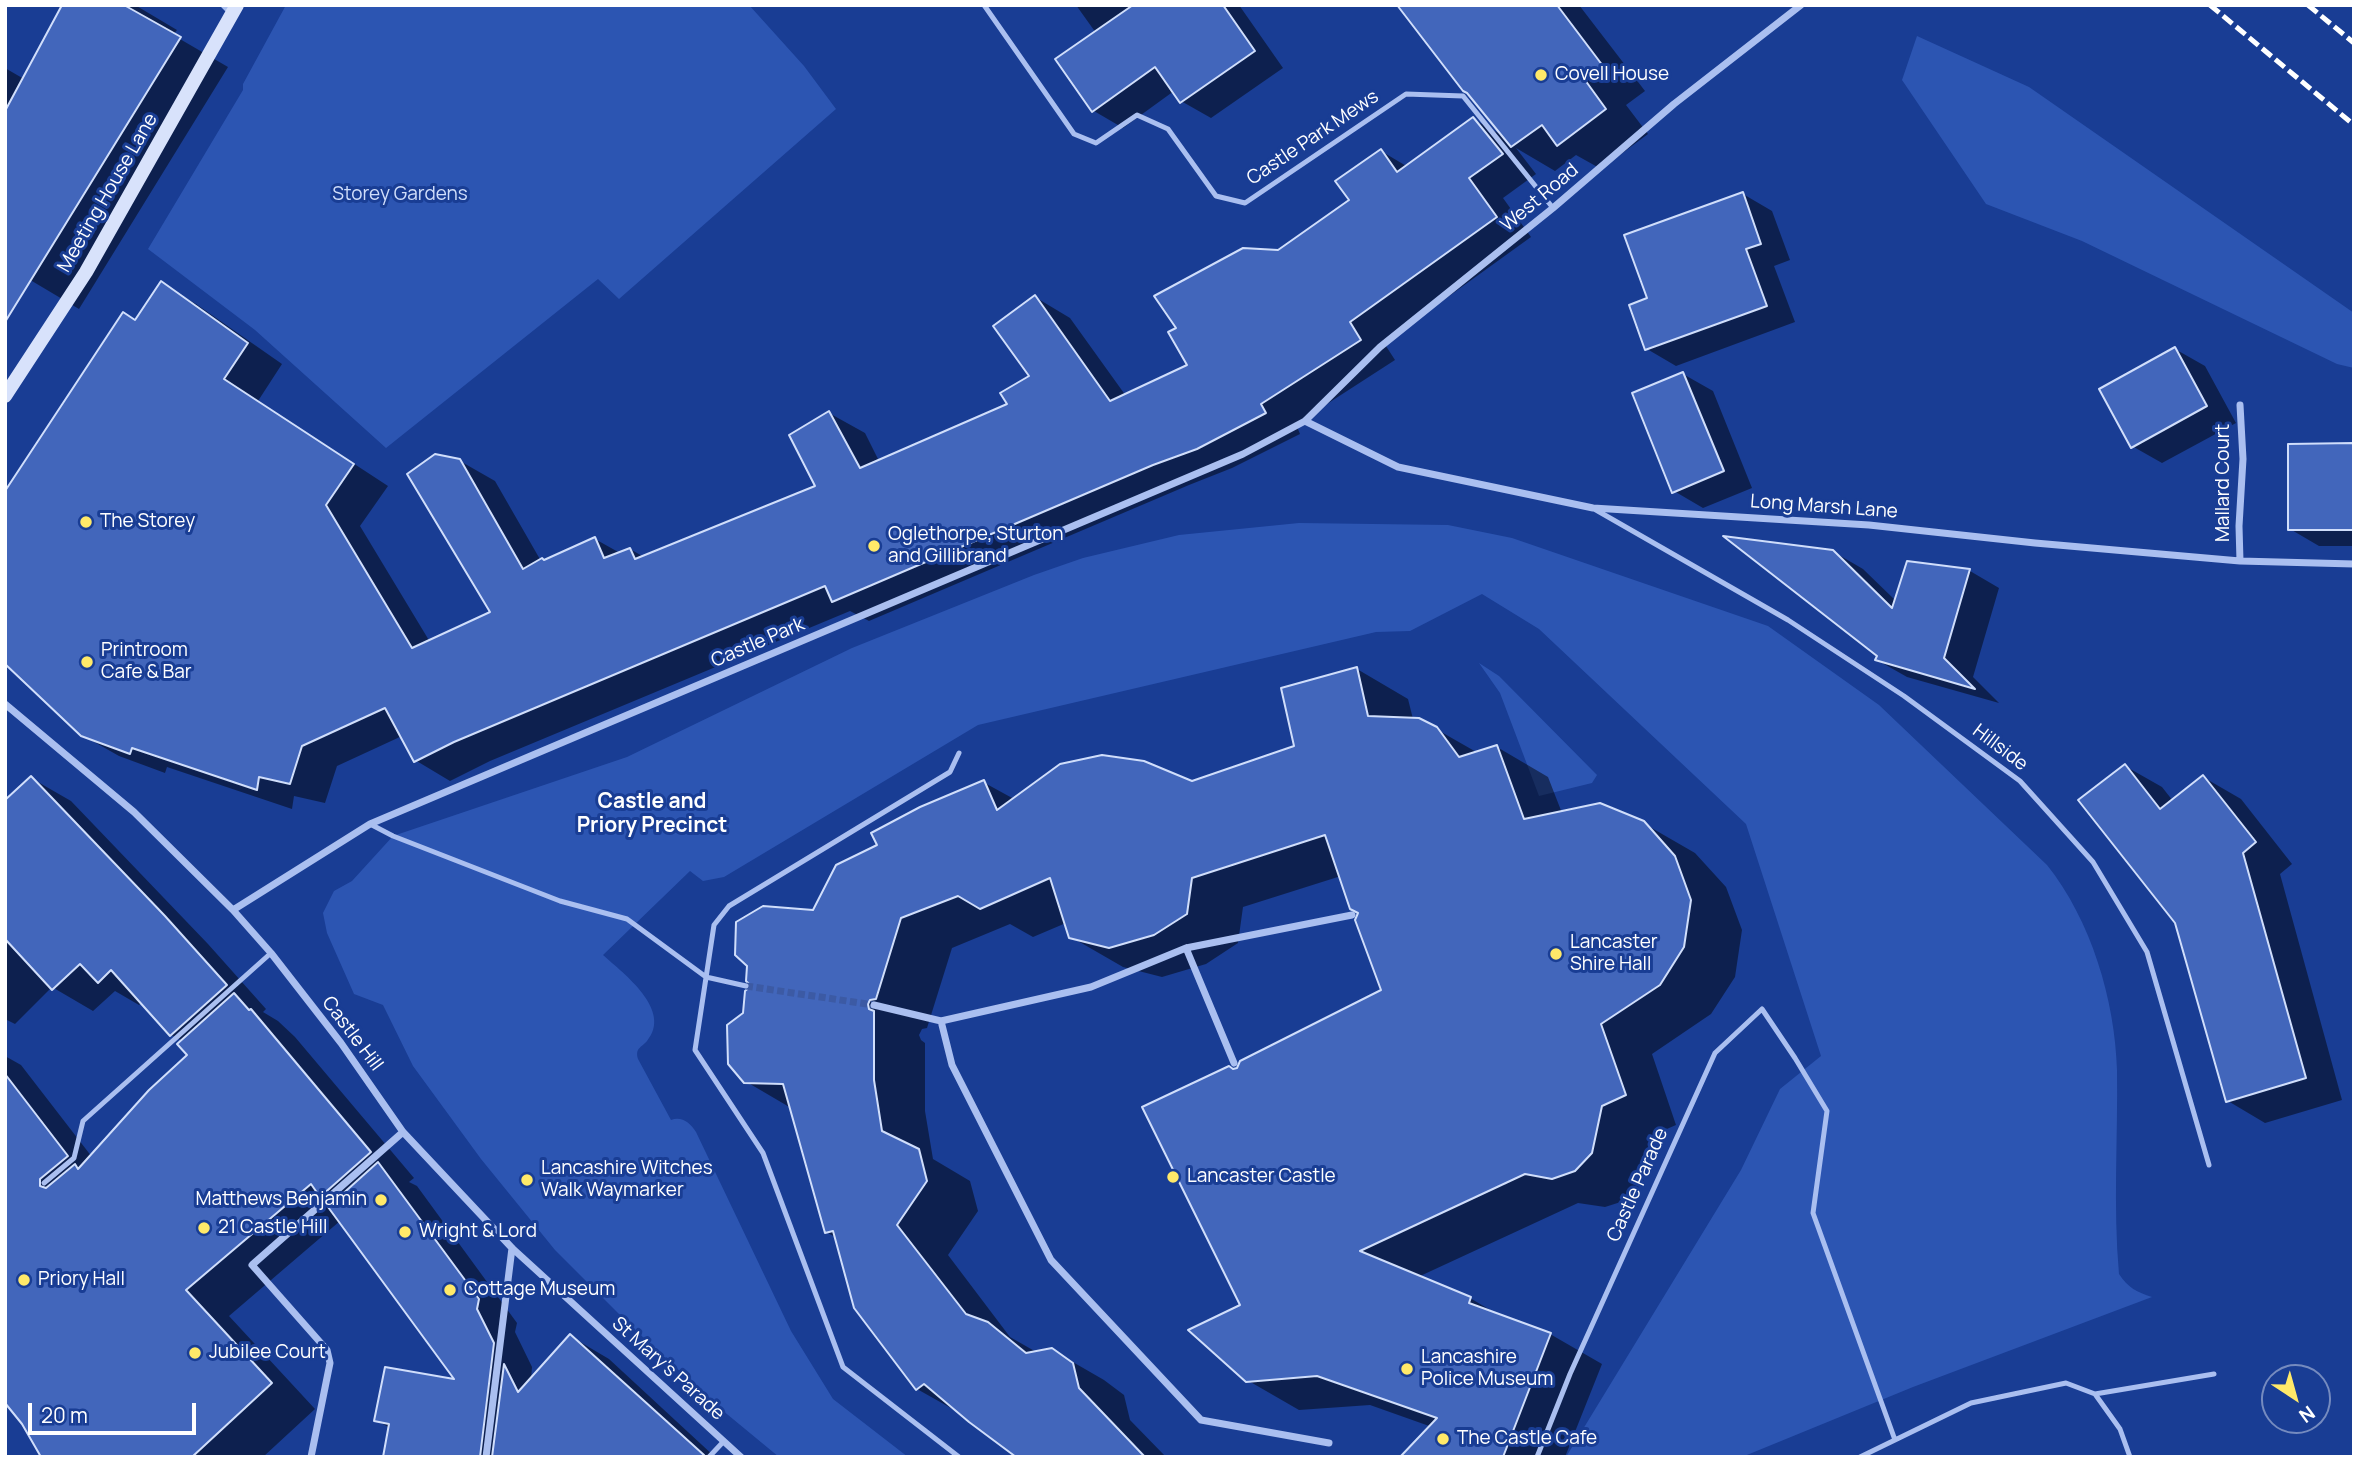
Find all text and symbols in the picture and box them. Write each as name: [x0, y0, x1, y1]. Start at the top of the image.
place label: Covell House: [1555, 64, 1669, 86]
marker: Covell House: [1533, 67, 1549, 83]
street label: Castle Park Mews: [1243, 86, 1383, 190]
street label: Meeting House Lane: [53, 110, 163, 276]
street label: West Road: [1497, 159, 1583, 237]
park label: Storey Gardens: [332, 184, 468, 206]
street label: Mallard Court: [2213, 424, 2235, 542]
street label: Long Marsh Lane: [1749, 490, 1899, 524]
place label: The Storey: [100, 511, 195, 533]
marker: The Storey: [78, 514, 94, 530]
place label: Oglethorpe, Sturton and Gillibrand: [888, 524, 1064, 568]
marker: Oglethorpe, Sturton and Gillibrand: [866, 538, 882, 554]
street label: Castle Park: [708, 613, 808, 673]
place label: Printroom Cafe & Bar: [101, 640, 192, 684]
marker: Printroom Cafe & Bar: [79, 654, 95, 670]
street label: Hillside: [1968, 720, 2032, 776]
district label: Castle and Priory Precinct: [577, 789, 727, 839]
place label: Lancaster Shire Hall: [1570, 932, 1658, 976]
marker: Lancaster Shire Hall: [1548, 946, 1564, 962]
street label: Castle Hill: [317, 992, 387, 1076]
street label: Castle Parade: [1603, 1125, 1673, 1245]
place label: Lancashire Witches Walk Waymarker: [541, 1158, 713, 1202]
place label: Lancaster Castle: [1187, 1166, 1336, 1188]
marker: Lancaster Castle: [1165, 1169, 1181, 1185]
marker: Lancashire Witches Walk Waymarker: [519, 1172, 535, 1188]
place label: Matthews Benjamin: [195, 1189, 367, 1211]
marker: Matthews Benjamin: [373, 1192, 389, 1208]
place label: 21 Castle Hill: [218, 1217, 327, 1239]
marker: 21 Castle Hill: [196, 1220, 212, 1236]
place label: Wright & Lord: [419, 1221, 537, 1243]
marker: Wright & Lord: [397, 1224, 413, 1240]
place label: Priory Hall: [38, 1269, 125, 1291]
marker: Priory Hall: [16, 1272, 32, 1288]
place label: Cottage Museum: [464, 1279, 615, 1301]
marker: Cottage Museum: [442, 1282, 458, 1298]
street label: St Mary's Parade: [607, 1312, 729, 1426]
place label: Jubilee Court: [209, 1342, 326, 1364]
marker: Jubilee Court: [187, 1345, 203, 1361]
place label: Lancashire Police Museum: [1421, 1347, 1553, 1391]
marker: Lancashire Police Museum: [1399, 1361, 1415, 1377]
north arrow: [2261, 1364, 2331, 1434]
scale bar: [32, 1388, 200, 1432]
text: N: [2294, 1400, 2320, 1429]
text: 20 m: [41, 1401, 88, 1429]
place label: The Castle Cafe: [1457, 1428, 1597, 1450]
marker: The Castle Cafe: [1435, 1431, 1451, 1447]

